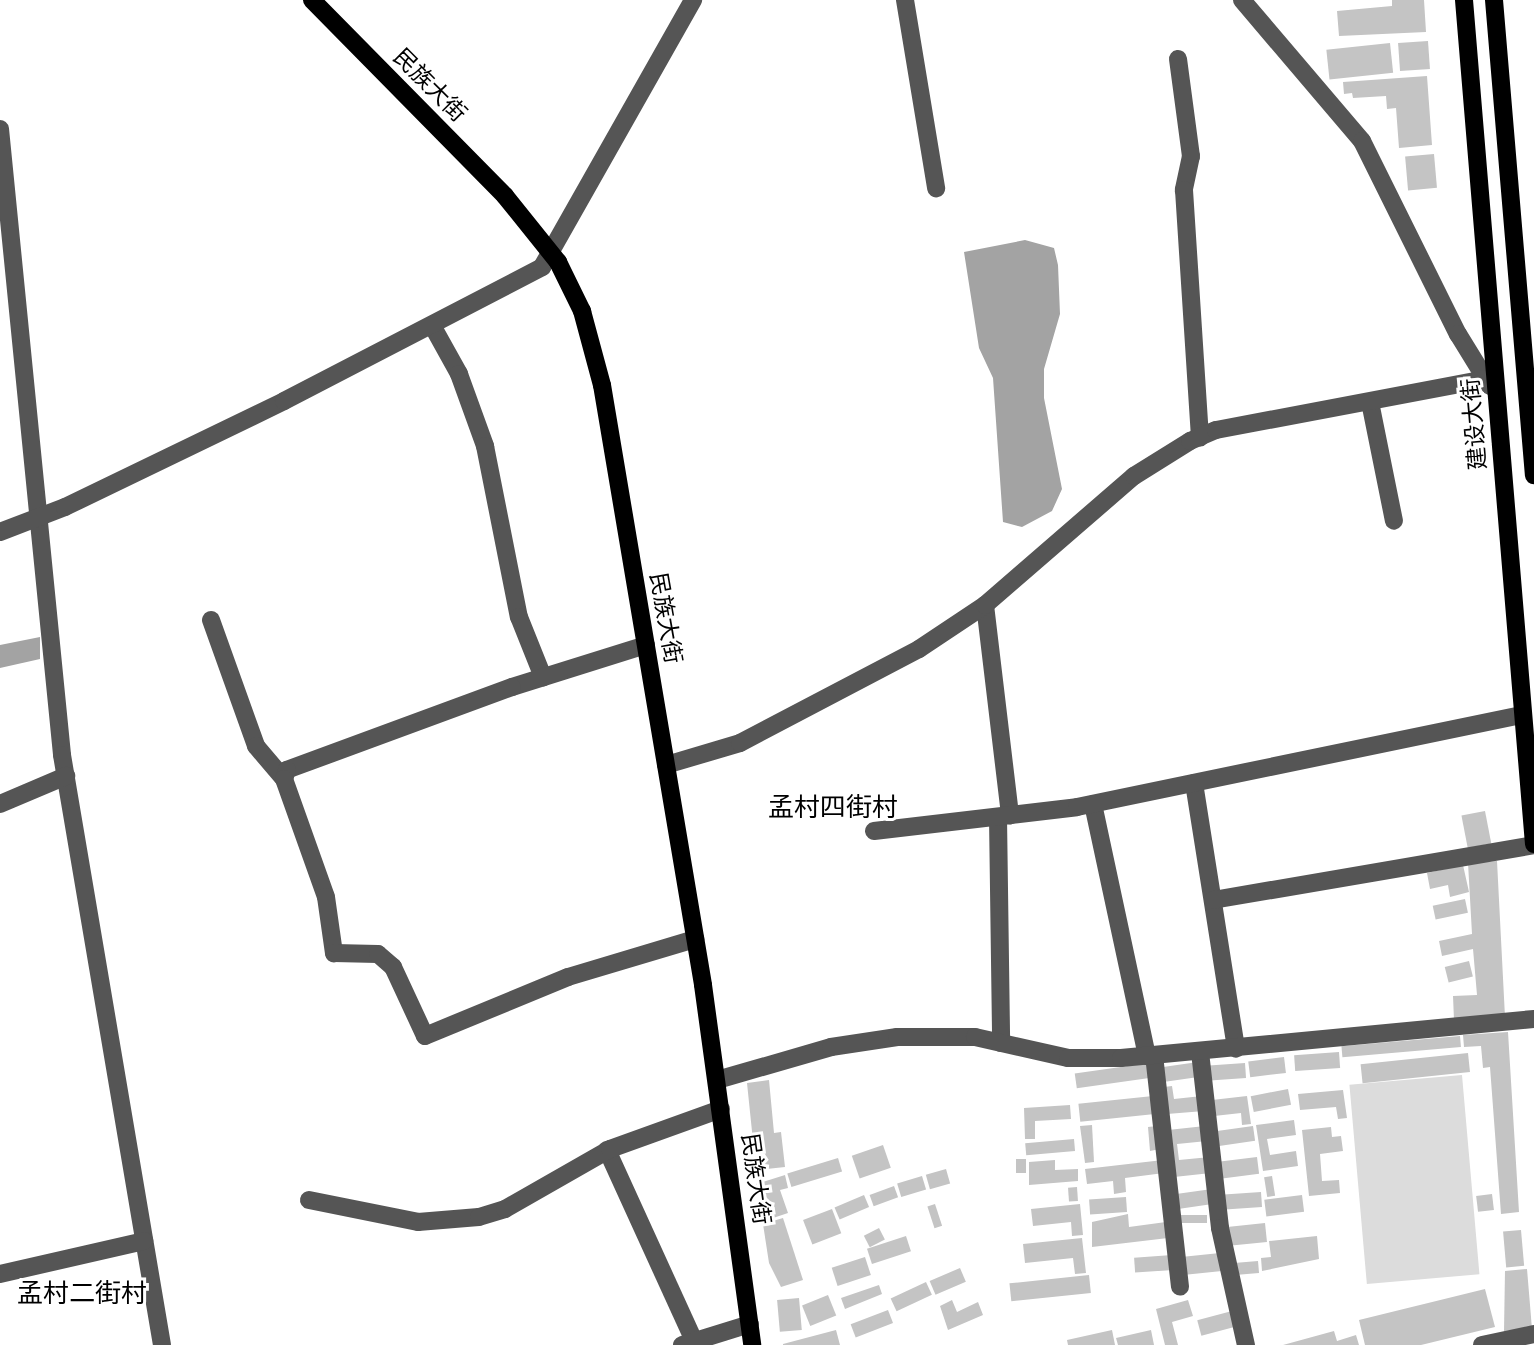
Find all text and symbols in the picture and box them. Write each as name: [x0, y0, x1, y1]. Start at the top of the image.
street label: 民族大街: [388, 43, 472, 127]
street label: 建设大街: [1456, 377, 1492, 471]
street label: 民族大街: [644, 570, 688, 666]
district label: 孟村四街村: [768, 792, 898, 824]
street label: 民族大街: [736, 1132, 776, 1226]
district label: 孟村二街村: [17, 1278, 147, 1310]

